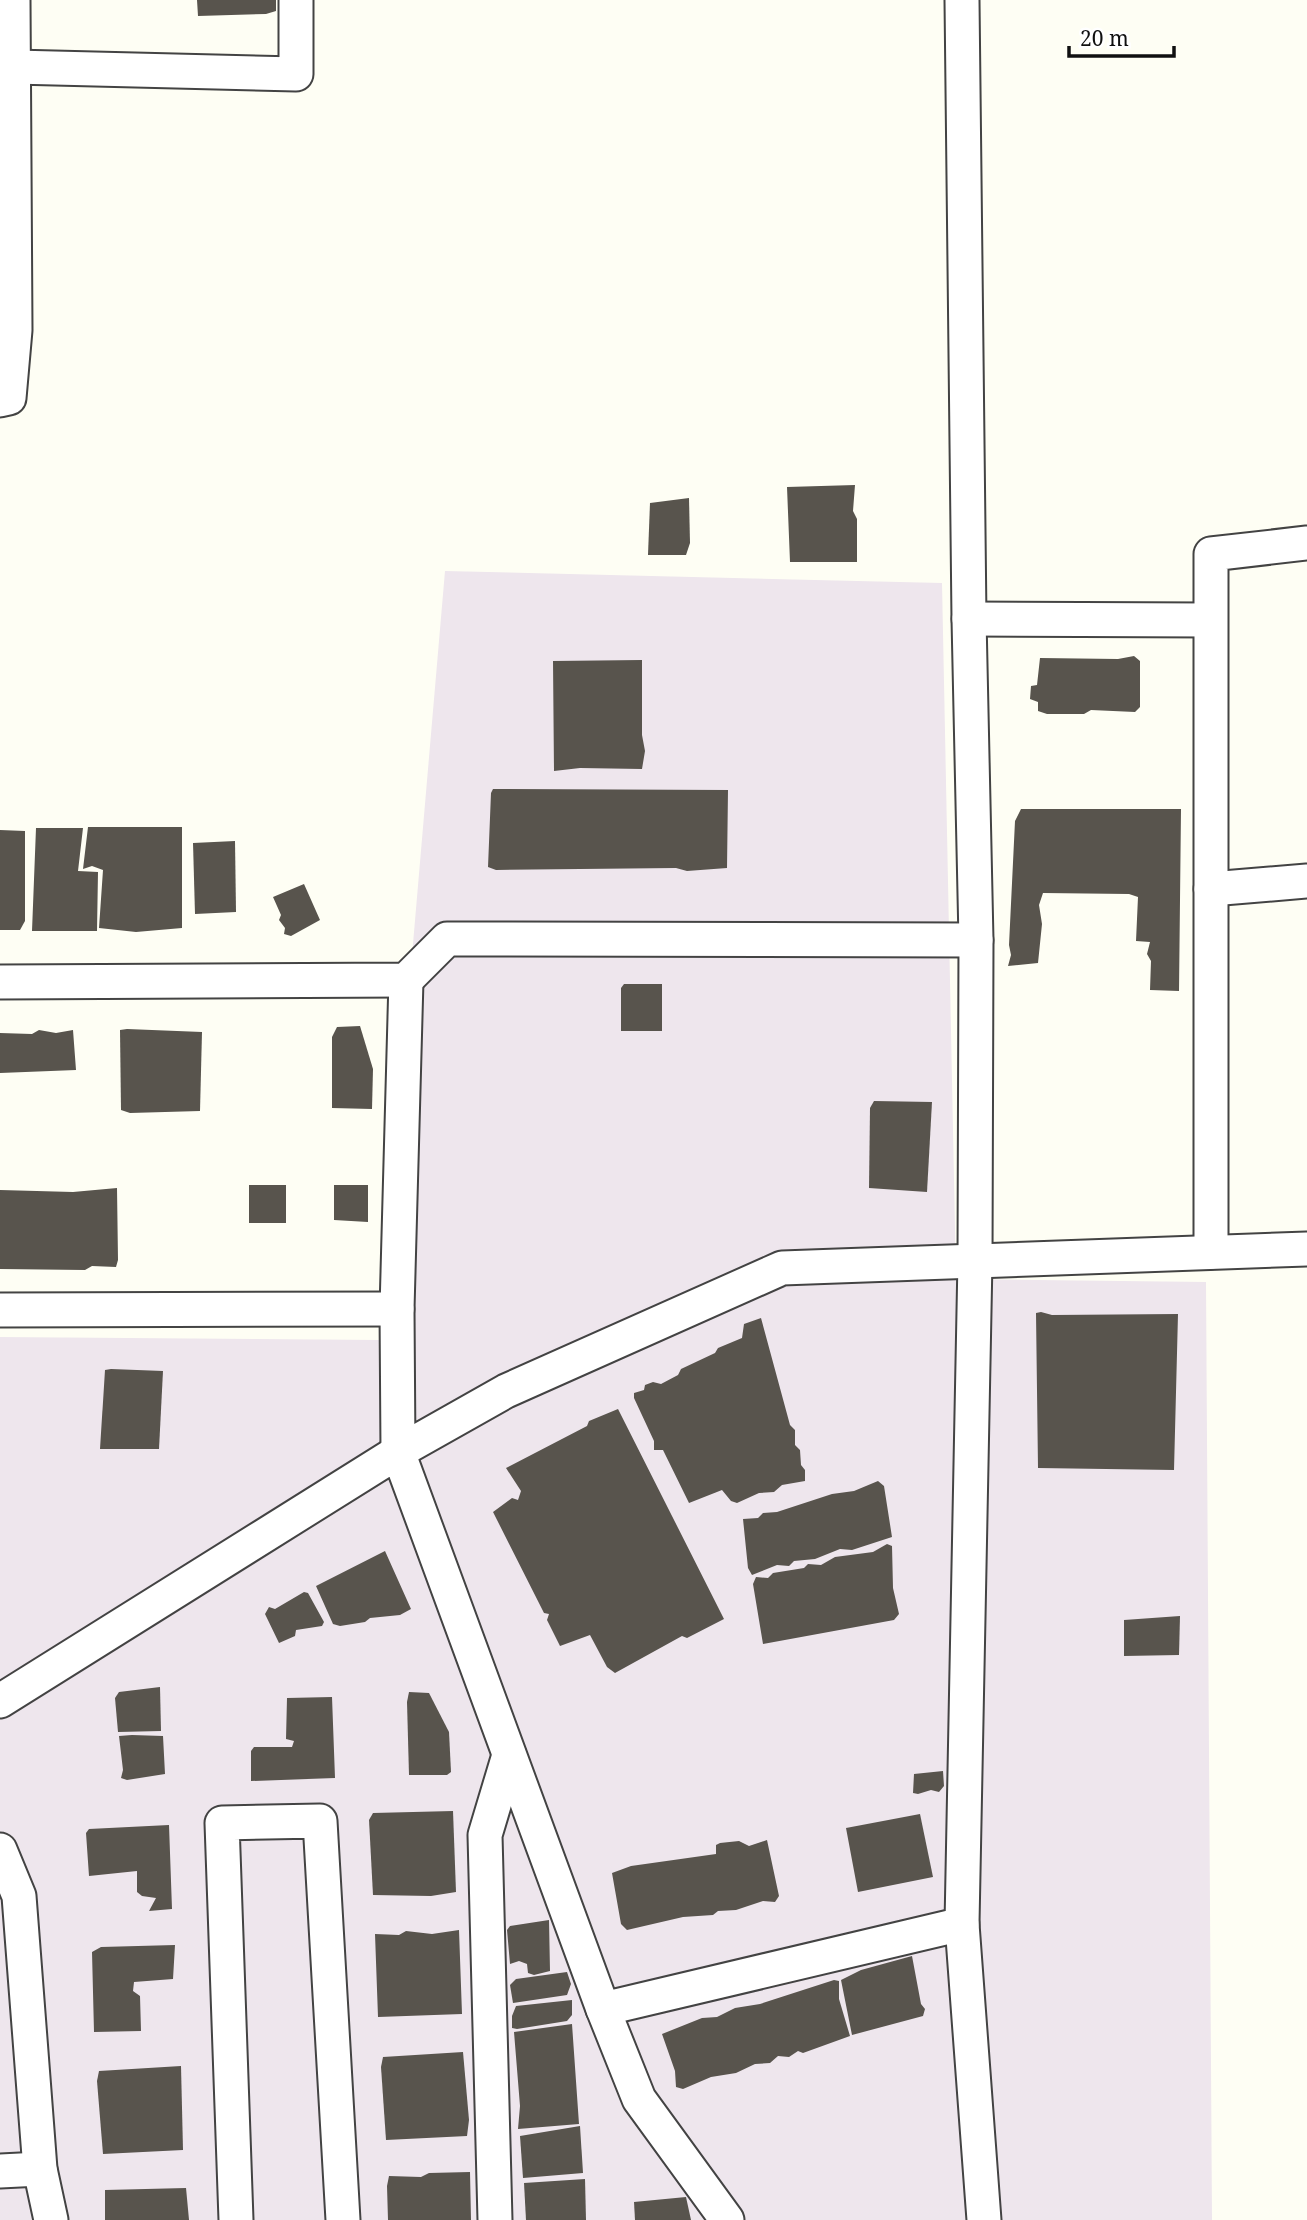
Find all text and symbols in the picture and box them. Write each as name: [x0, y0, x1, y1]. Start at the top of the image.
scale bar: [1069, 14, 1174, 58]
text: 20 m: [1080, 24, 1129, 52]

